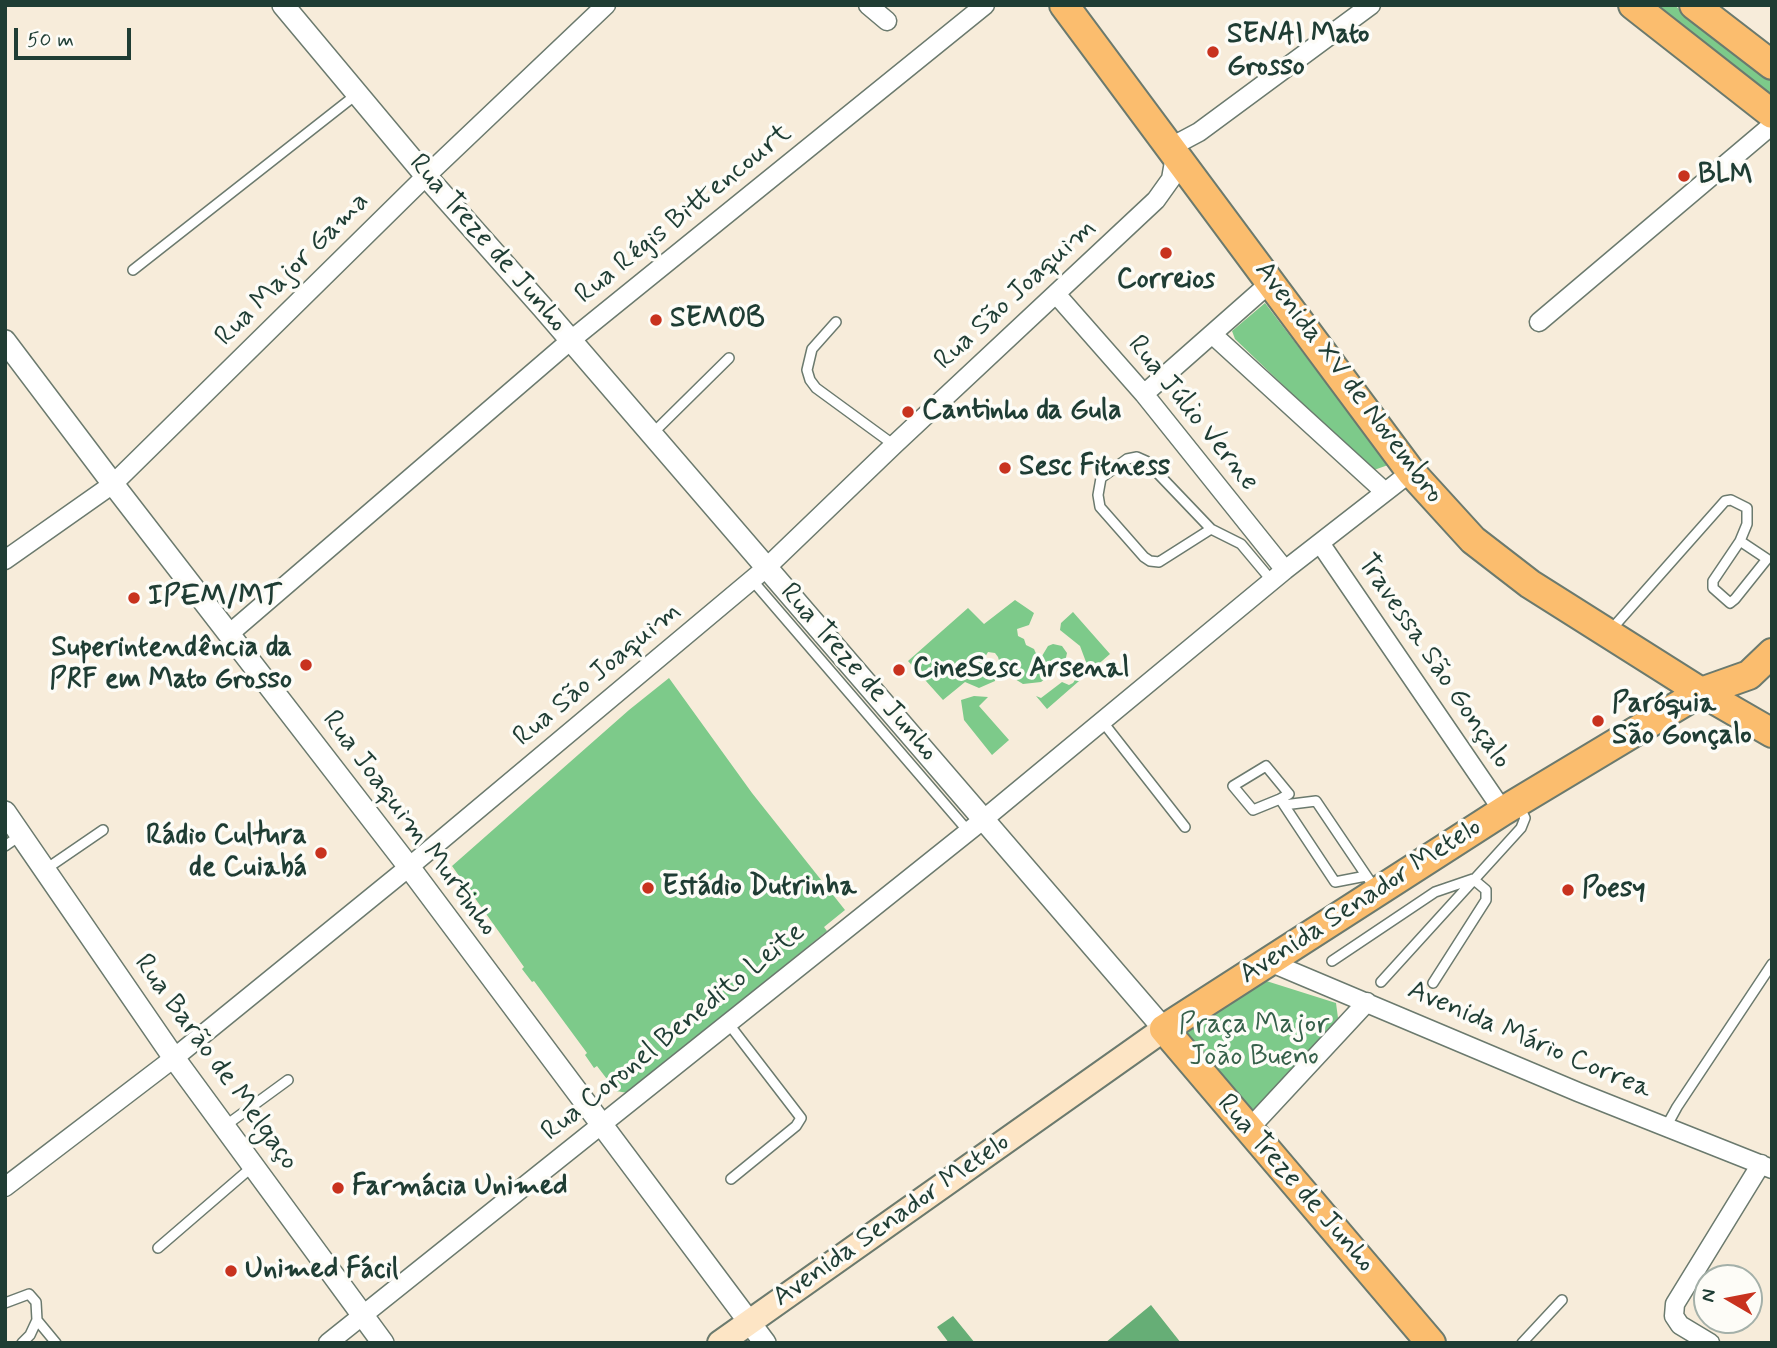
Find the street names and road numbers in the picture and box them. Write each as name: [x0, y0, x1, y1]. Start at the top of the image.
street label: Rua Régis Bittencourt: [569, 118, 799, 312]
street label: Rua Treze de Junho: [401, 148, 573, 340]
street label: Rua Major Gama: [209, 186, 377, 354]
street label: Rua São Joaquim: [928, 212, 1104, 378]
street label: Avenida XV de Novembro: [1246, 255, 1450, 511]
street label: Rua Júlio Verne: [1119, 329, 1265, 499]
street label: Travessa São Gonçalo: [1349, 548, 1517, 776]
street label: Rua Treze de Junho: [772, 577, 944, 769]
street label: Rua São Joaquim: [507, 595, 689, 755]
street label: Rua Joaquim Murtinho: [313, 705, 505, 943]
street label: Avenida Senador Metelo: [1234, 811, 1488, 993]
street label: Rua Coronel Benedito Leite: [536, 916, 812, 1150]
street label: Rua Barão de Melgaço: [125, 949, 305, 1177]
street label: Avenida Mário Correa: [1402, 974, 1656, 1108]
street label: Rua Treze de Junho: [1209, 1088, 1381, 1280]
street label: Avenida Senador Metelo: [767, 1127, 1017, 1315]

